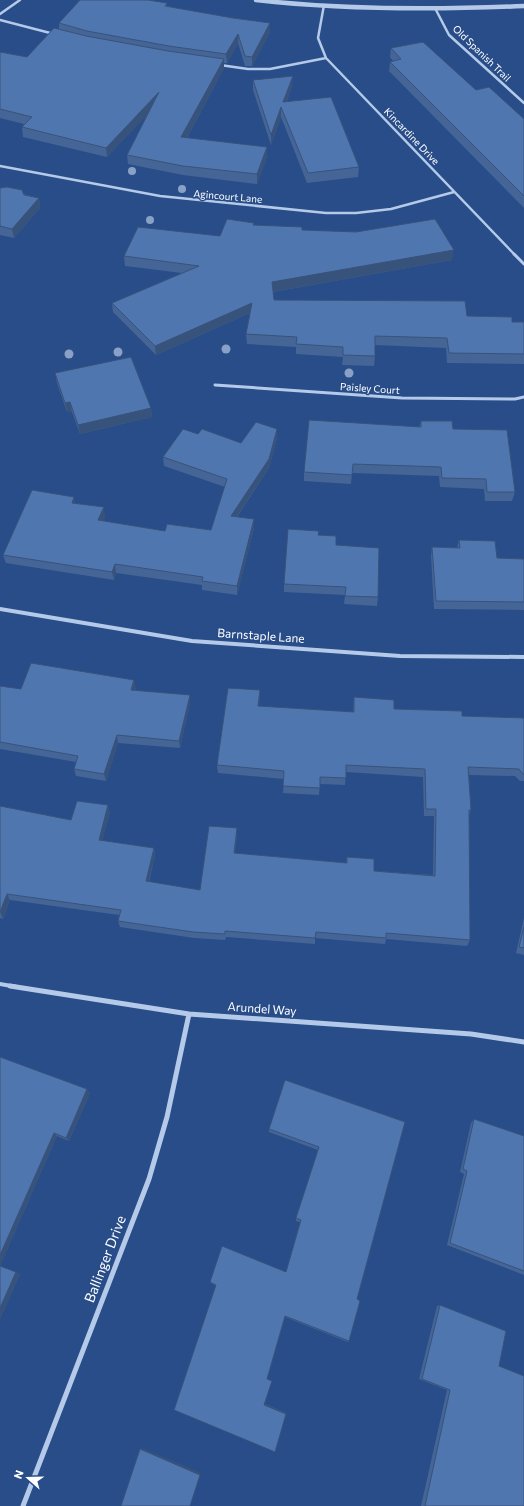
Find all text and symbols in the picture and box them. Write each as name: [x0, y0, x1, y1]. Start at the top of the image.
street label: Old Spanish Trail: [451, 22, 513, 84]
street label: Kincardine Drive: [382, 105, 442, 167]
street label: Agincourt Lane: [193, 187, 263, 205]
street label: Paisley Court: [340, 380, 400, 396]
street label: Barnstaple Lane: [217, 625, 305, 645]
street label: Arundel Way: [227, 999, 297, 1017]
street label: Ballinger Drive: [80, 1213, 129, 1305]
north arrow: [8, 1458, 48, 1498]
text: N: [11, 1468, 26, 1481]

